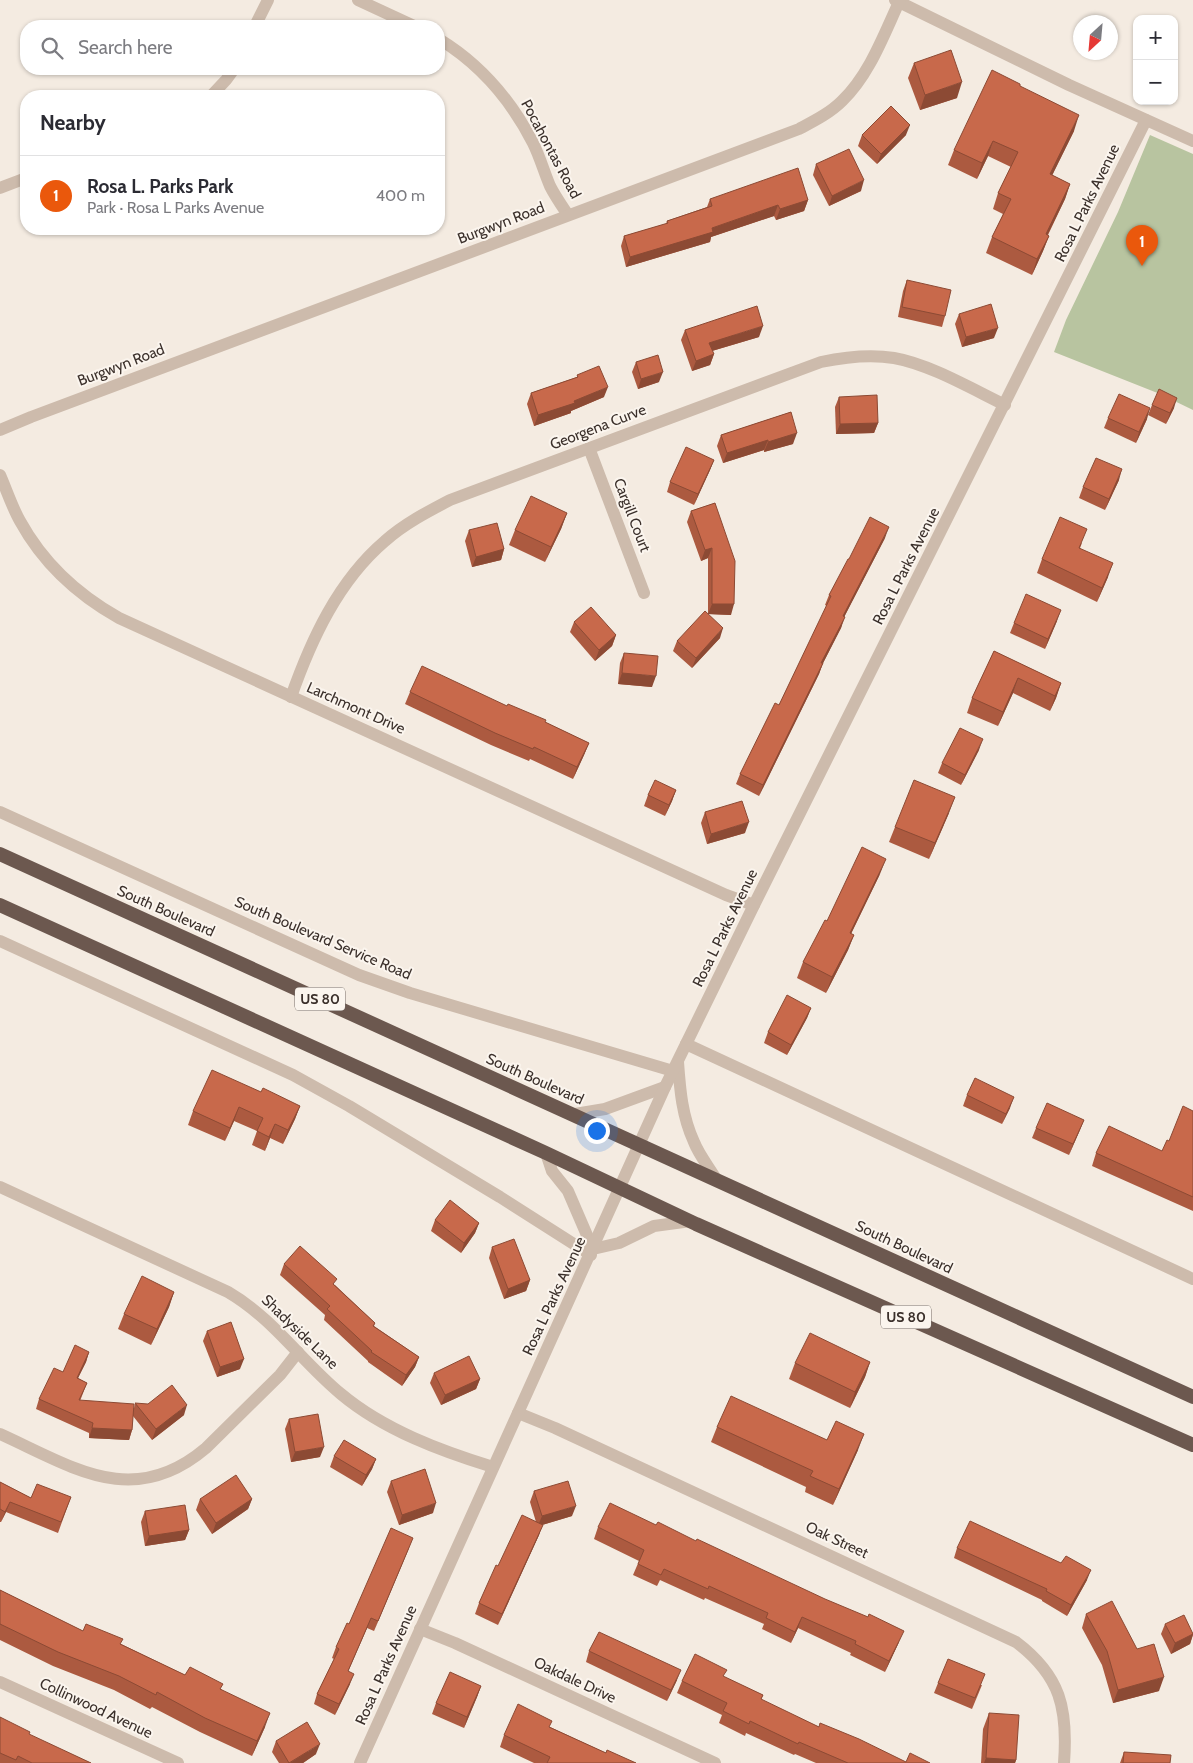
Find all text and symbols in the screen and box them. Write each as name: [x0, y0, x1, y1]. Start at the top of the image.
north arrow: [1073, 15, 1118, 60]
map controls: [1133, 15, 1178, 105]
button: +: [1133, 15, 1178, 60]
search box: [20, 20, 445, 75]
icon: search: [38, 34, 66, 62]
text: Search here: [78, 36, 172, 59]
button: −: [1133, 60, 1178, 105]
street label: Pocahontas Road: [517, 96, 585, 202]
text: Nearby: [40, 110, 106, 135]
street label: Rosa L Parks Avenue: [1051, 141, 1123, 265]
text: Rosa L. Parks Park: [87, 175, 234, 198]
text: 1: [53, 186, 59, 205]
text: 400 m: [376, 186, 425, 205]
text: Park · Rosa L Parks Avenue: [87, 198, 264, 217]
street label: Burgwyn Road: [455, 198, 547, 248]
pin: 1: [1126, 225, 1158, 266]
street label: Burgwyn Road: [75, 340, 167, 390]
street label: Georgena Curve: [548, 400, 649, 454]
street label: Cargill Court: [610, 476, 654, 554]
street label: Rosa L Parks Avenue: [869, 504, 943, 628]
street label: Larchmont Drive: [304, 678, 408, 738]
street label: Rosa L Parks Avenue: [689, 866, 761, 990]
street label: South Boulevard: [114, 881, 218, 941]
street label: South Boulevard Service Road: [232, 893, 414, 983]
road number: US 80: [295, 988, 345, 1011]
street label: South Boulevard: [483, 1049, 587, 1109]
your location: [584, 1118, 610, 1144]
street label: South Boulevard: [853, 1217, 955, 1277]
street label: Rosa L Parks Avenue: [519, 1234, 590, 1358]
street label: Shadyside Lane: [258, 1291, 342, 1373]
road number: US 80: [881, 1305, 931, 1328]
street label: Oak Street: [803, 1518, 871, 1562]
street label: Rosa L Parks Avenue: [352, 1602, 421, 1728]
street label: Oakdale Drive: [531, 1653, 619, 1707]
street label: Collinwood Avenue: [37, 1674, 156, 1742]

